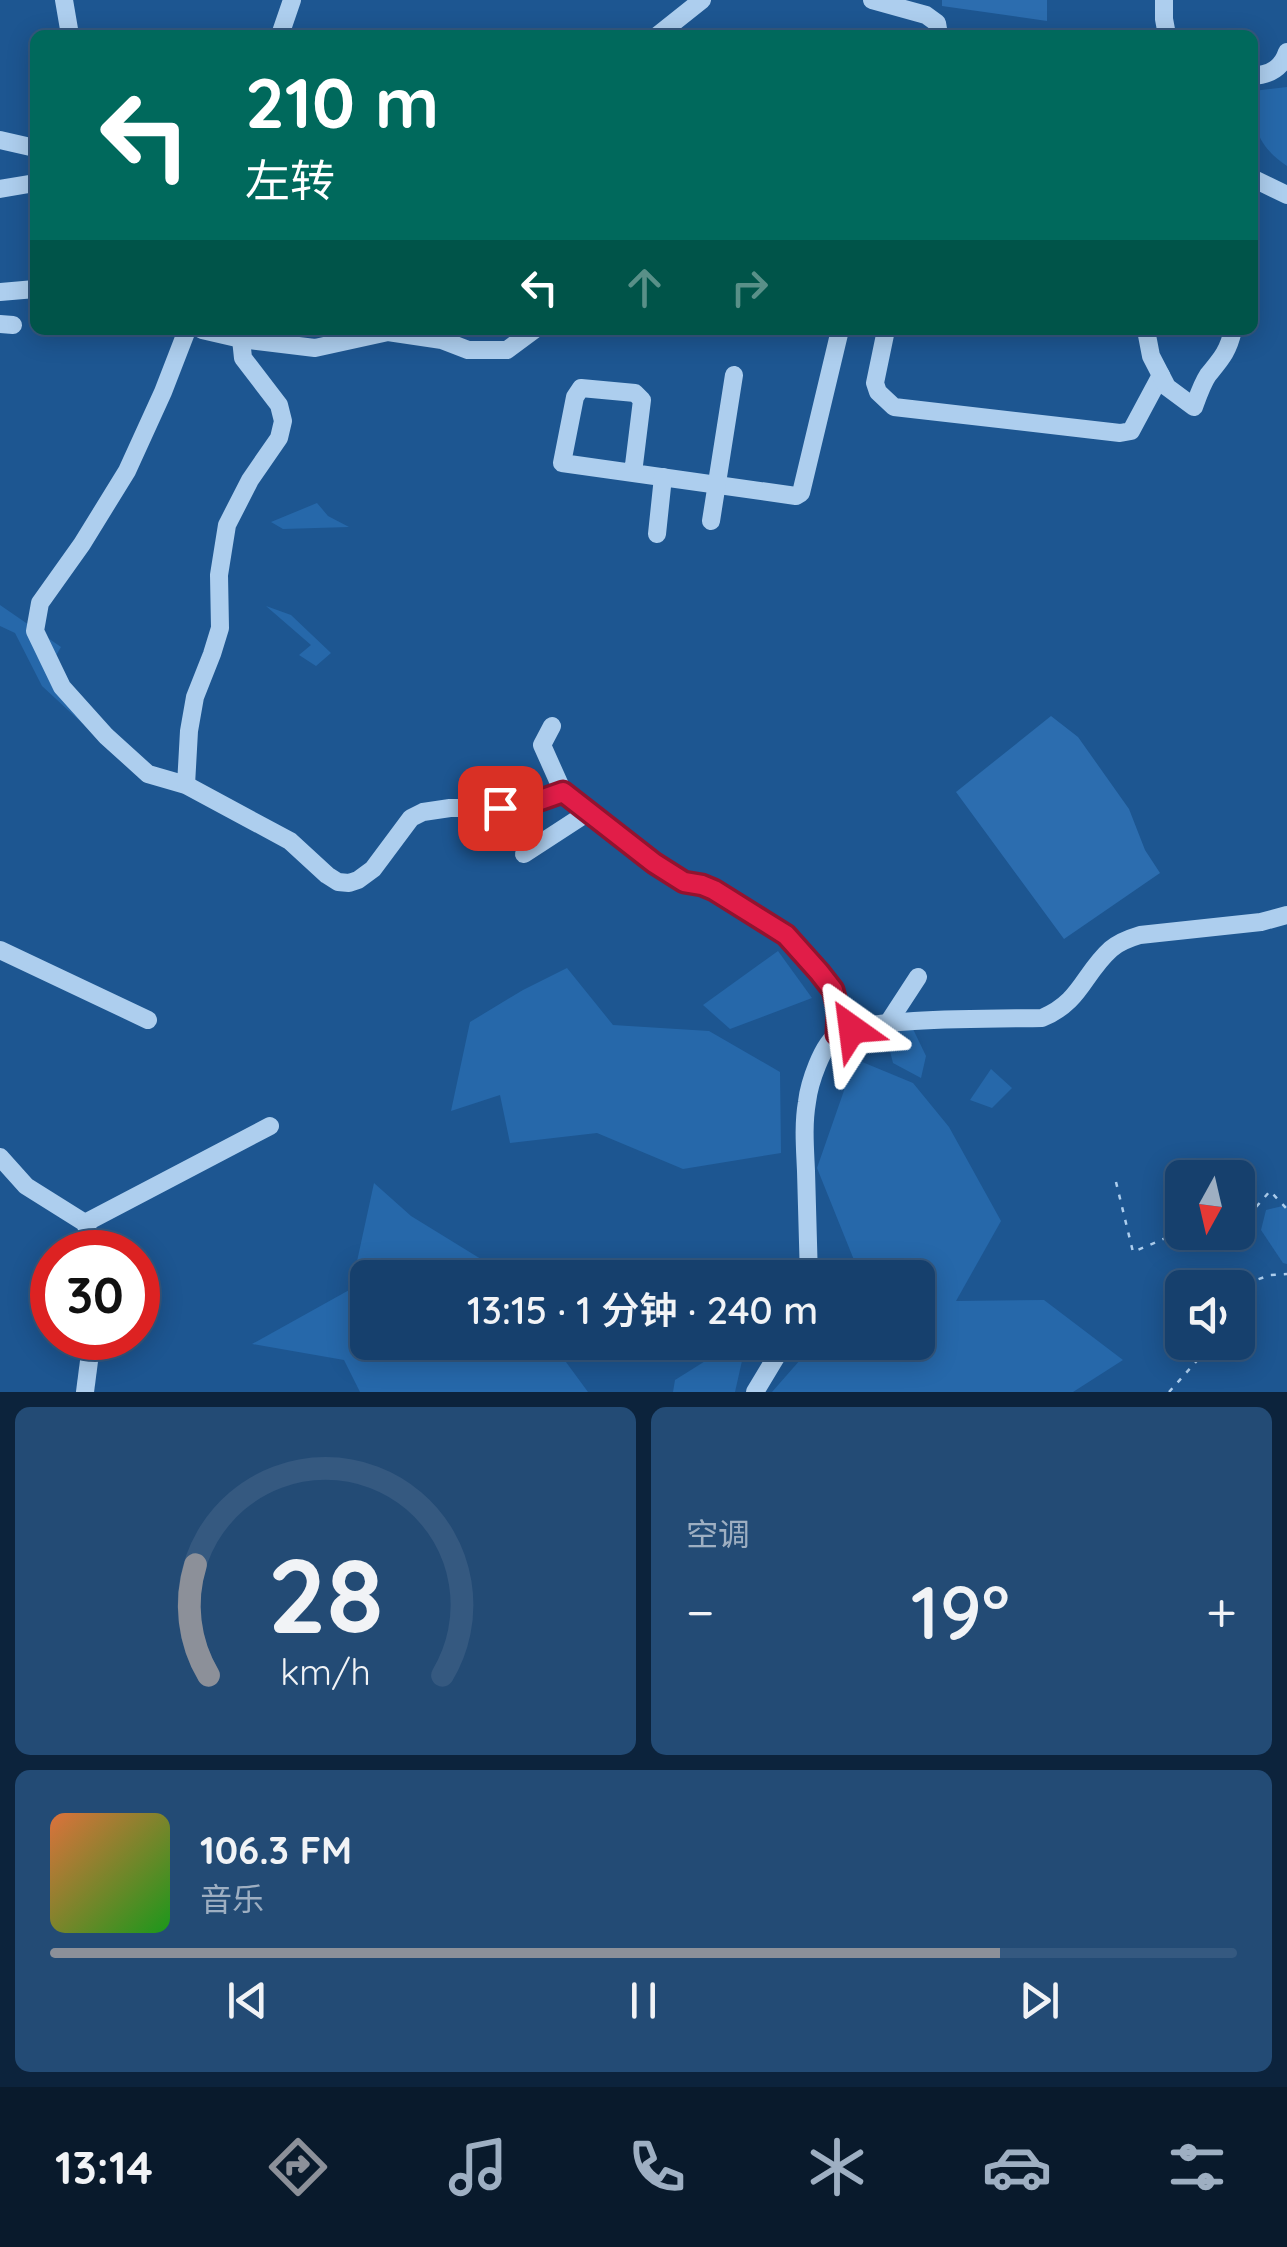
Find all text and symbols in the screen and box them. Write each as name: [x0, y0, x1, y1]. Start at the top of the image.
text: 210 m: [245, 58, 439, 146]
icon: left: [80, 70, 210, 200]
text: 左转: [245, 152, 335, 208]
icon: left: [512, 260, 567, 315]
icon: ahead: [617, 260, 672, 315]
icon: right: [722, 260, 777, 315]
pin: [458, 766, 543, 851]
icon: arrive: [473, 781, 528, 836]
position arrow: [800, 977, 904, 1081]
north arrow: [1165, 1160, 1255, 1250]
map controls: [1165, 1160, 1255, 1360]
speed limit sign: 30: [30, 1230, 160, 1360]
button: sound: [1165, 1270, 1255, 1360]
text: 13:15 · 1 分钟 · 240 m: [467, 1286, 818, 1334]
text: 空调: [686, 1514, 750, 1554]
text: 28: [267, 1529, 384, 1659]
text: 19°: [911, 1564, 1010, 1658]
text: −: [686, 1577, 715, 1646]
text: +: [1206, 1577, 1237, 1646]
text: km/h: [280, 1649, 371, 1694]
text: 106.3 FM: [200, 1826, 352, 1874]
text: 音乐: [200, 1879, 264, 1919]
icon: previous: [220, 1973, 275, 2028]
icon: pause: [616, 1973, 671, 2028]
icon: next: [1012, 1973, 1067, 2028]
icon: directions: [263, 2132, 333, 2202]
icon: music: [443, 2132, 513, 2202]
icon: phone: [622, 2132, 692, 2202]
icon: climate: [802, 2132, 872, 2202]
icon: car: [982, 2132, 1052, 2202]
icon: filters: [1162, 2132, 1232, 2202]
text: 13:14: [55, 2139, 153, 2195]

